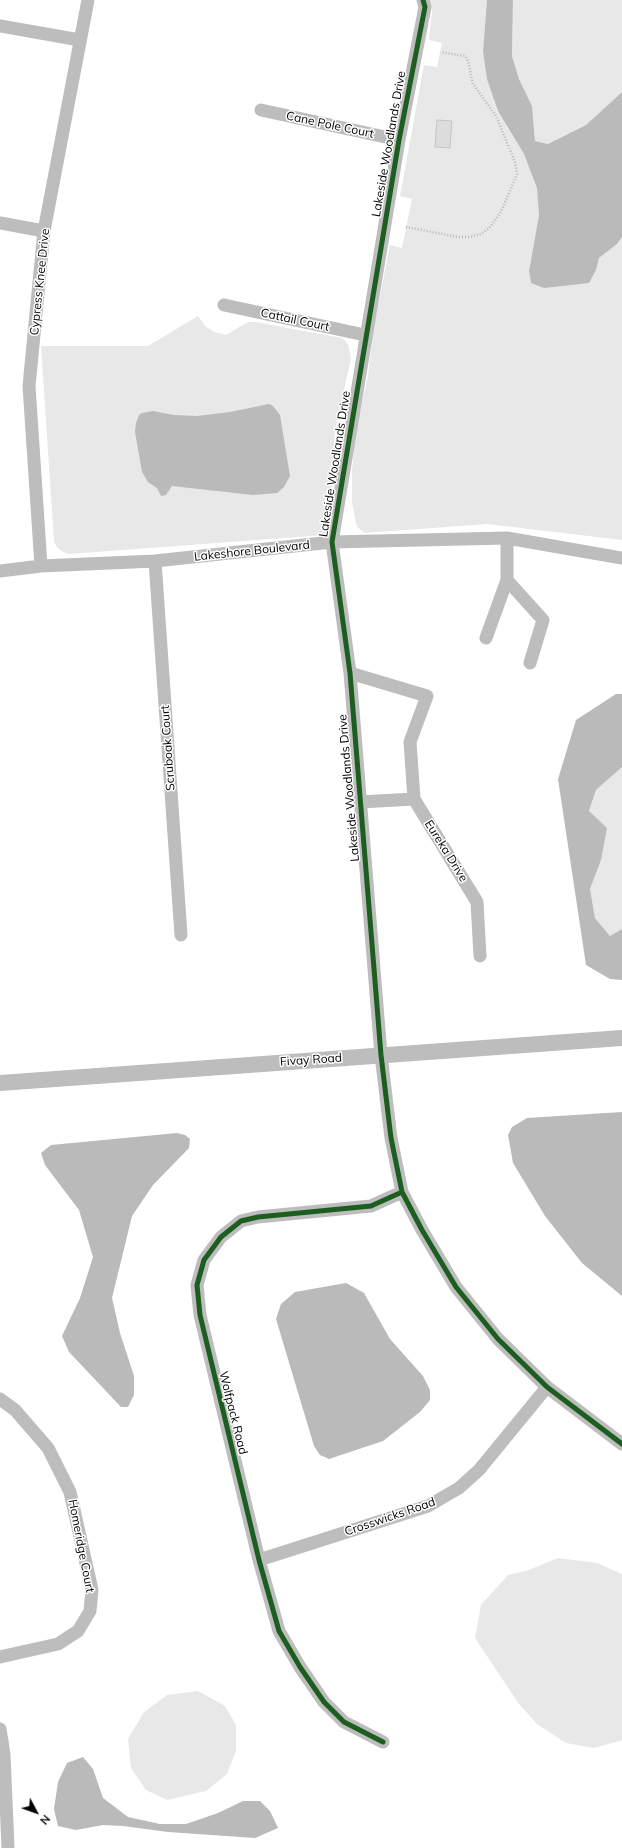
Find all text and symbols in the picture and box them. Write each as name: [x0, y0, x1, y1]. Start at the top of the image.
street label: Lakeside Woodlands Drive: [369, 70, 409, 218]
street label: Cane Pole Court: [285, 109, 375, 141]
street label: Cypress Knee Drive: [27, 228, 53, 336]
street label: Cattail Court: [259, 306, 331, 334]
street label: Lakeside Woodlands Drive: [316, 390, 354, 538]
street label: Lakeshore Boulevard: [193, 538, 311, 564]
street label: Scruboak Court: [158, 705, 178, 791]
street label: Lakeside Woodlands Drive: [335, 714, 363, 862]
street label: Eureka Drive: [421, 817, 471, 885]
street label: Fivay Road: [280, 1051, 342, 1069]
street label: Wolfpack Road: [216, 1370, 250, 1456]
street label: Crosswicks Road: [343, 1495, 437, 1539]
street label: Homeridge Court: [65, 1498, 97, 1594]
north arrow: [16, 1792, 56, 1832]
text: N: [37, 1812, 53, 1828]

